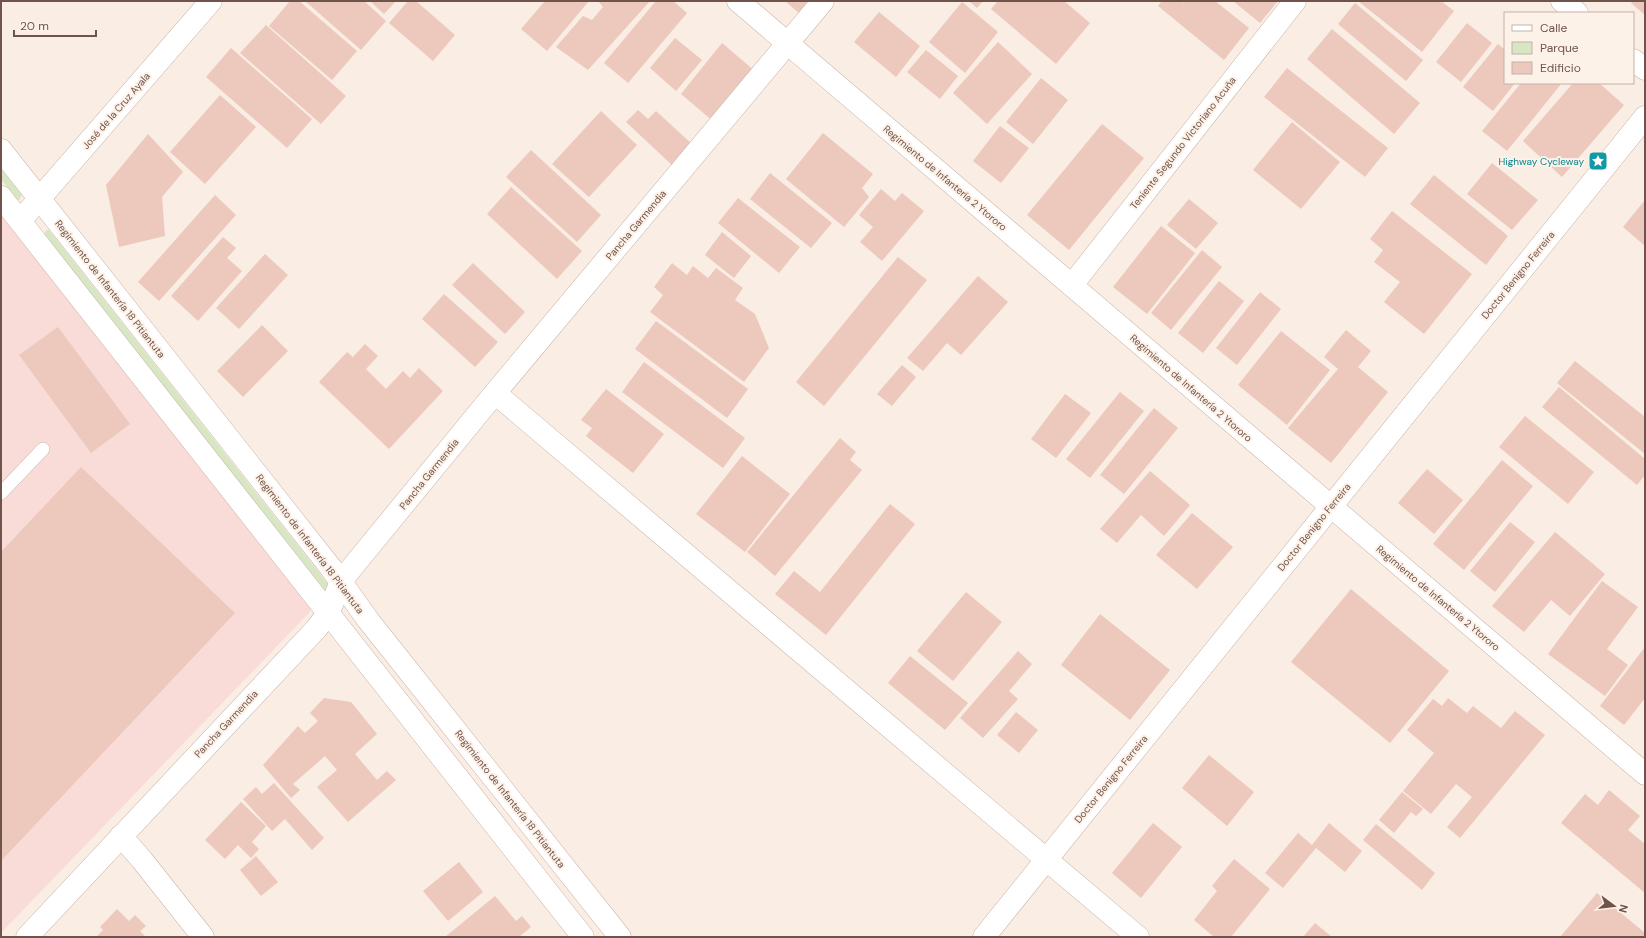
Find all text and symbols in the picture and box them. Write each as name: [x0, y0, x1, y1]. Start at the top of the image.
scale bar: [14, 12, 96, 38]
legend: [1504, 12, 1634, 84]
text: 20 m: [20, 18, 49, 34]
text: Calle: [1540, 20, 1567, 36]
text: Parque: [1540, 40, 1579, 56]
text: Edificio: [1540, 60, 1581, 76]
street label: José de la Cruz Ayala: [79, 70, 153, 152]
street label: Teniente Segundo Victoriano Acuña: [1127, 74, 1239, 212]
street label: Regimiento de Infantería 2 Ytororo: [881, 122, 1010, 234]
place icon: Highway Cycleway: [1587, 150, 1609, 172]
place label: Highway Cycleway: [1499, 155, 1584, 168]
street label: Pancha Garmendia: [603, 187, 669, 263]
street label: Regimiento de Infantería 18 Pitiantuta: [52, 217, 168, 361]
street label: Doctor Benigno Ferreira: [1478, 228, 1558, 322]
street label: Regimiento de Infantería 2 Ytororo: [1127, 331, 1255, 445]
street label: Pancha Garmendia: [396, 436, 462, 512]
street label: Regimiento de Infantería 18 Pitiantuta: [253, 472, 367, 616]
street label: Doctor Benigno Ferreira: [1274, 480, 1354, 574]
street label: Regimiento de Infantería 2 Ytororo: [1374, 542, 1503, 654]
street label: Pancha Garmendia: [191, 688, 261, 760]
street label: Regimiento de Infantería 18 Pitiantuta: [452, 727, 568, 871]
street label: Doctor Benigno Ferreira: [1071, 732, 1151, 826]
north arrow: [1594, 886, 1634, 926]
text: N: [1616, 903, 1631, 914]

